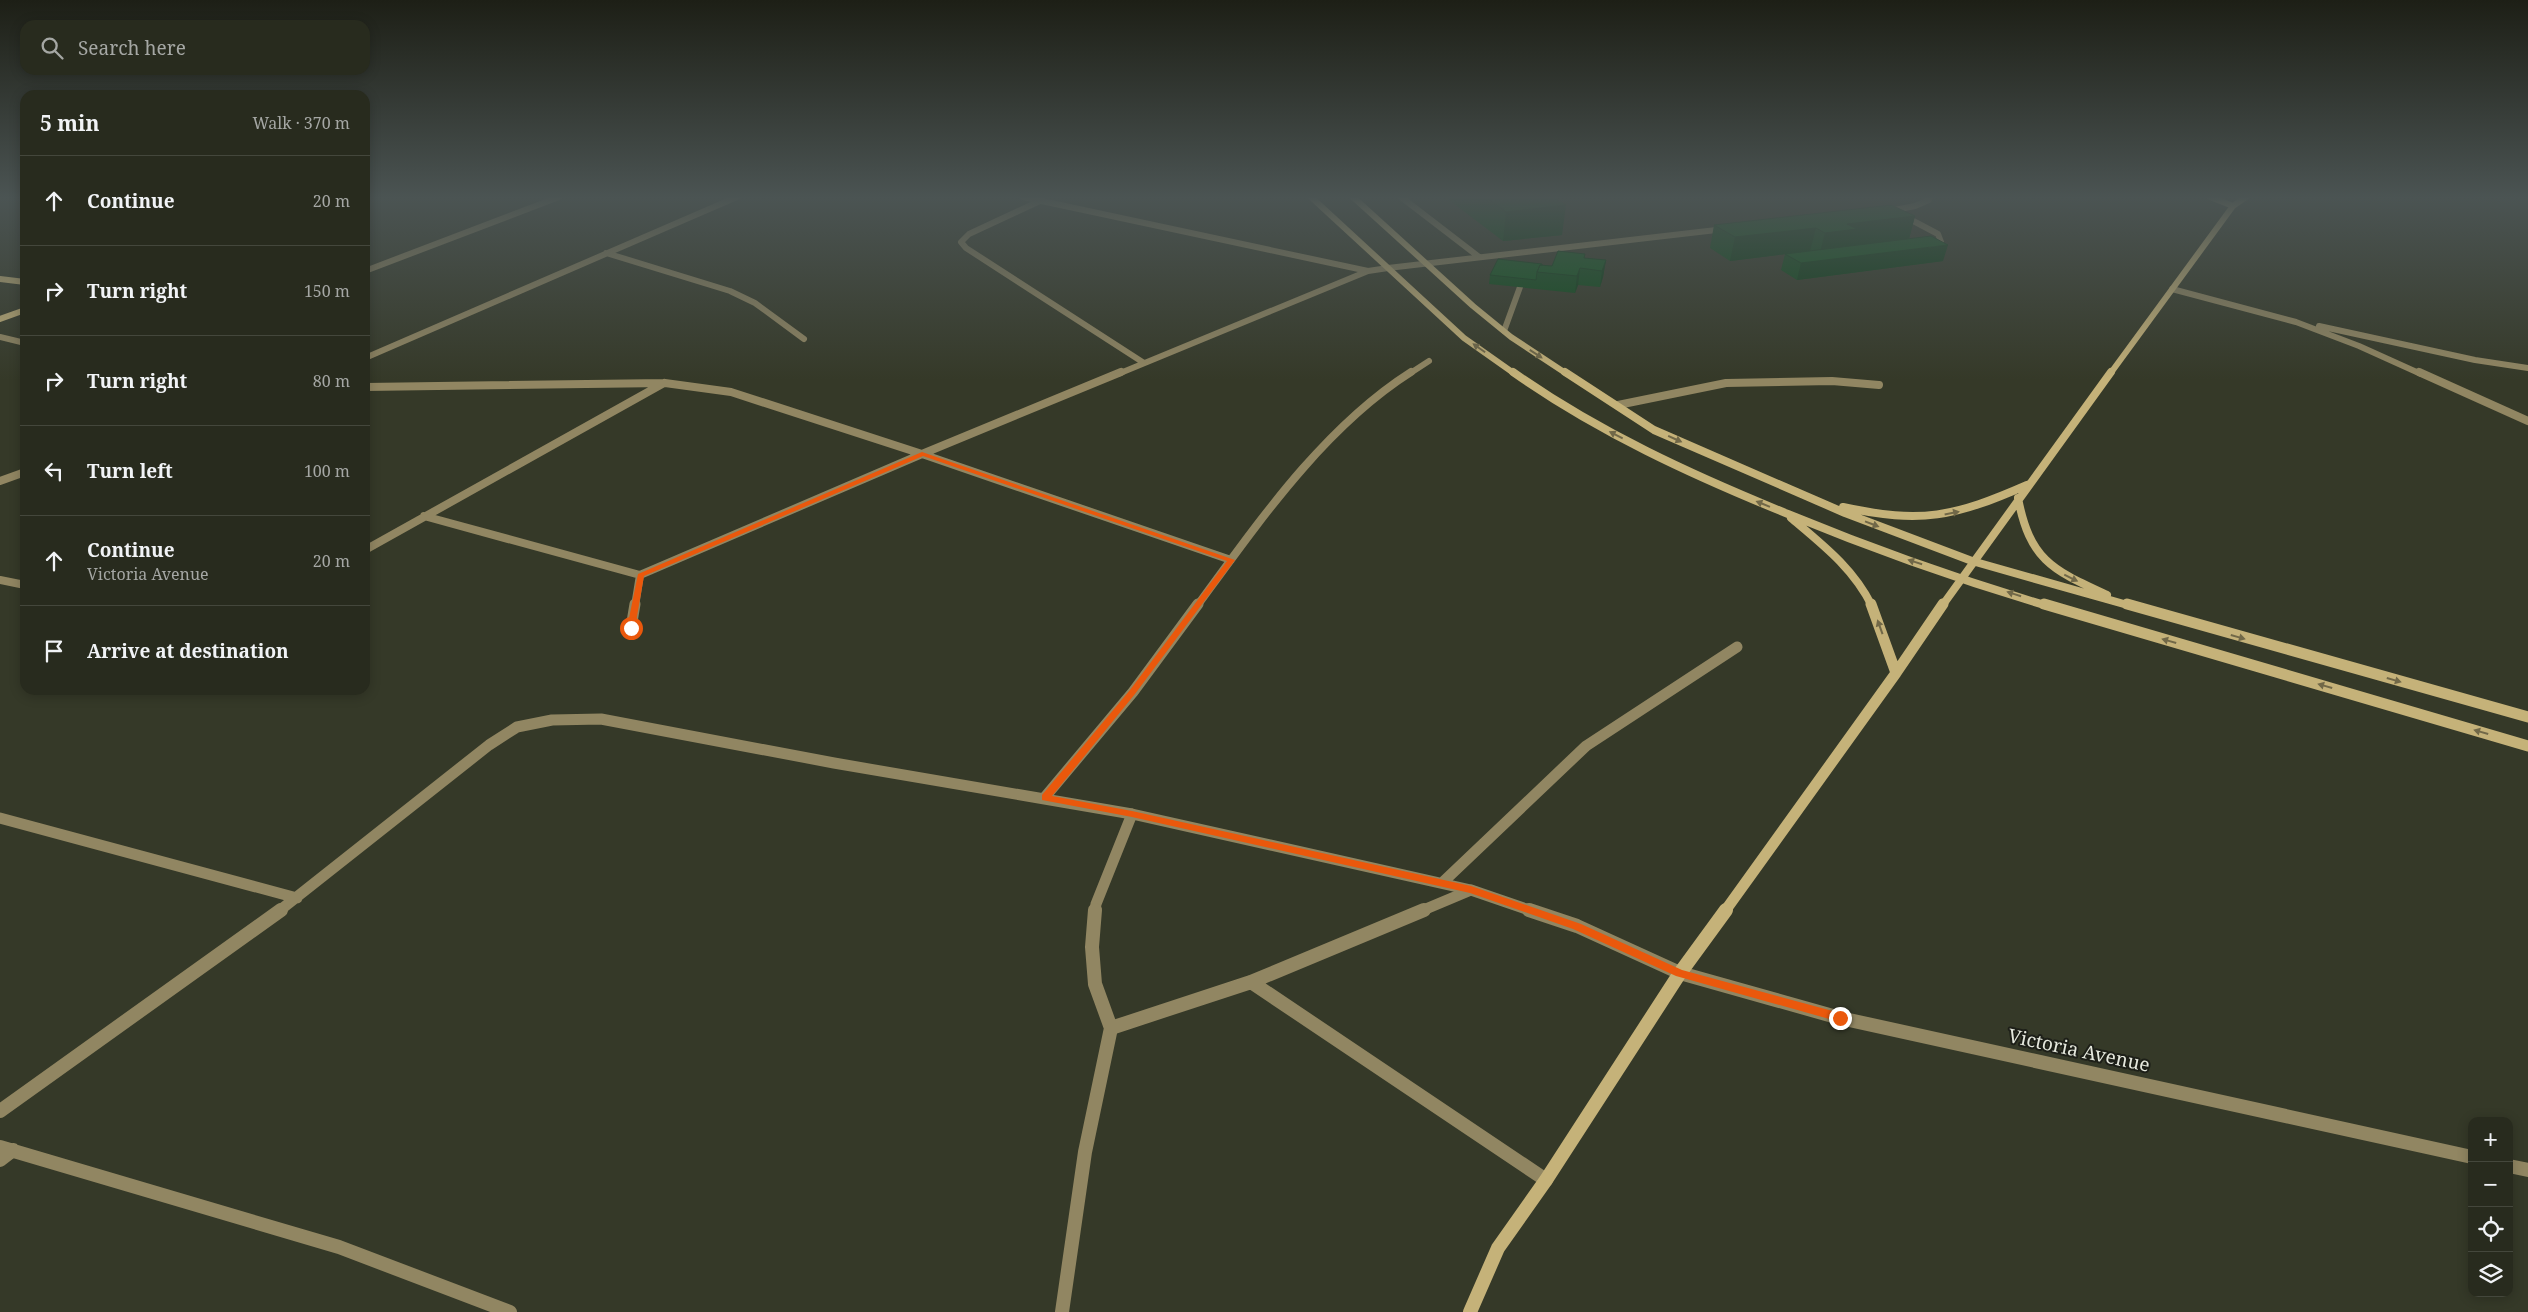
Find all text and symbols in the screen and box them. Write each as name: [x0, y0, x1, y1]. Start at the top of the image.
search box: [20, 20, 370, 75]
icon: search: [38, 34, 66, 62]
text: Search here: [78, 35, 186, 61]
text: 5 min: [40, 109, 99, 137]
text: Walk · 370 m: [253, 112, 350, 134]
icon: ahead: [40, 187, 68, 215]
text: Continue: [87, 188, 175, 214]
text: 20 m: [313, 190, 350, 212]
icon: right: [40, 277, 68, 305]
text: Turn right: [87, 278, 187, 304]
text: 150 m: [304, 280, 350, 302]
one-way arrow: [1472, 343, 1486, 353]
one-way arrow: [1530, 349, 1543, 358]
icon: right: [40, 367, 68, 395]
text: Turn right: [87, 368, 187, 394]
text: 80 m: [313, 370, 350, 392]
one-way arrow: [1608, 431, 1623, 439]
one-way arrow: [1667, 435, 1682, 443]
icon: left: [40, 457, 68, 485]
text: Turn left: [87, 458, 173, 484]
text: 100 m: [304, 460, 350, 482]
one-way arrow: [1755, 500, 1770, 508]
one-way arrow: [1945, 508, 1961, 516]
one-way arrow: [1865, 520, 1879, 528]
text: Continue: [87, 537, 175, 563]
icon: ahead: [40, 547, 68, 575]
text: 20 m: [313, 550, 350, 572]
one-way arrow: [1907, 557, 1922, 565]
text: Victoria Avenue: [87, 563, 209, 585]
one-way arrow: [2064, 574, 2078, 582]
one-way arrow: [2006, 590, 2021, 598]
route start: [620, 617, 643, 640]
one-way arrow: [1876, 619, 1884, 634]
one-way arrow: [2230, 633, 2245, 641]
one-way arrow: [2162, 636, 2177, 644]
icon: arrive: [40, 637, 68, 665]
text: Arrive at destination: [87, 638, 289, 664]
one-way arrow: [2387, 677, 2402, 685]
one-way arrow: [2318, 682, 2333, 690]
one-way arrow: [2474, 728, 2489, 736]
route end: [1829, 1007, 1852, 1030]
street label: Victoria Avenue: [2006, 1022, 2152, 1078]
map controls: [2468, 1117, 2513, 1297]
button: +: [2468, 1117, 2513, 1162]
button: −: [2468, 1162, 2513, 1207]
button: locate: [2468, 1207, 2513, 1252]
button: layers: [2468, 1252, 2513, 1297]

